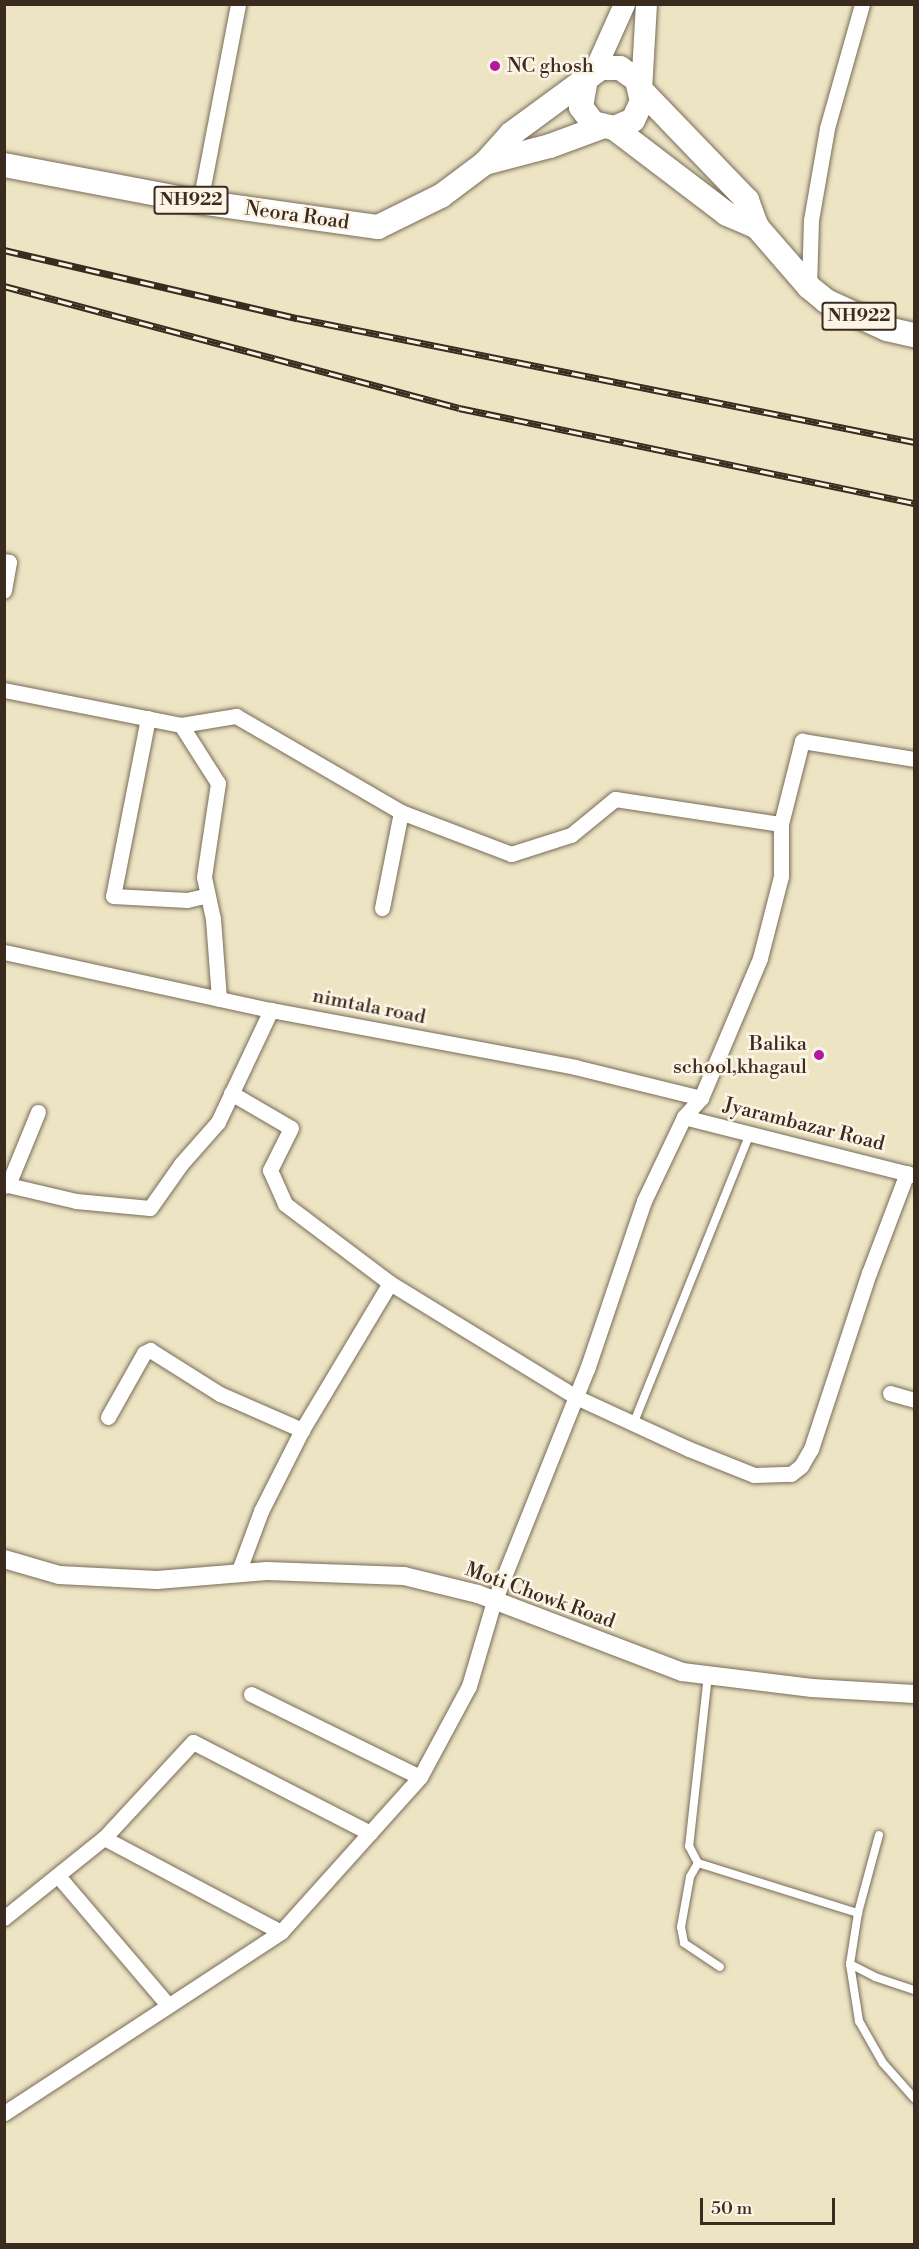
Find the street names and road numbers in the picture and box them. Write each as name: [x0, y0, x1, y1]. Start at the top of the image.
road number: NH922: [154, 185, 228, 215]
street label: Neora Road: [243, 197, 351, 235]
road number: NH922: [822, 301, 896, 331]
street label: nimtala road: [310, 984, 428, 1030]
street label: Jyarambazar Road: [721, 1093, 887, 1157]
street label: Moti Chowk Road: [462, 1558, 618, 1634]

